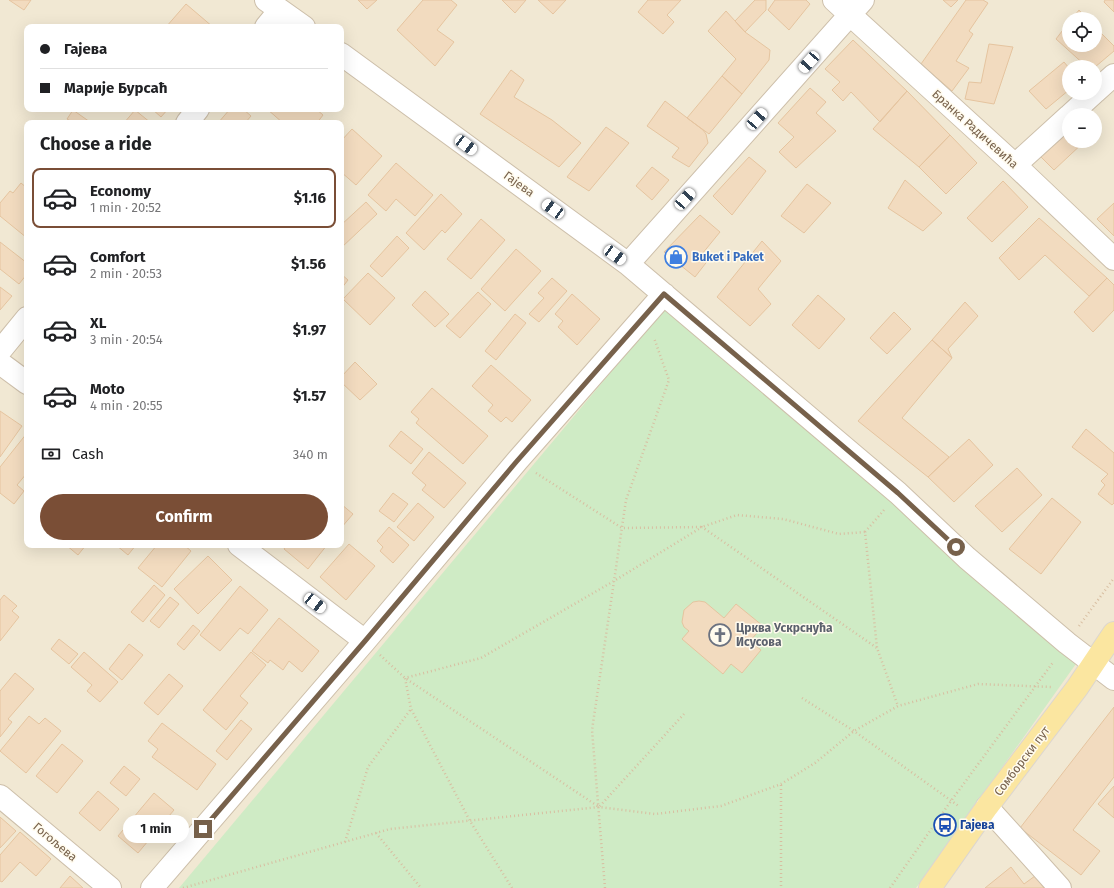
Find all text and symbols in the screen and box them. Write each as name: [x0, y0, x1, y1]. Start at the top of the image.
map controls: [1062, 12, 1102, 148]
button: locate: [1062, 12, 1102, 52]
text: Гајева: [64, 40, 107, 58]
car: [797, 49, 821, 75]
button: +: [1062, 60, 1102, 100]
text: Марије Бурсаћ: [64, 79, 167, 97]
street label: Бранка Радичевића: [929, 87, 1021, 171]
car: [745, 106, 769, 132]
button: −: [1062, 108, 1102, 148]
text: Choose a ride: [40, 133, 152, 155]
car: [453, 133, 479, 157]
street label: Гајева: [501, 168, 537, 200]
icon: car: [42, 180, 78, 216]
text: Economy: [90, 182, 151, 200]
car: [673, 186, 697, 212]
text: $1.16: [294, 189, 326, 207]
car: [540, 197, 566, 221]
text: 1 min · 20:52: [90, 200, 161, 215]
car: [602, 243, 628, 267]
shop icon: Buket i Paket: [663, 244, 689, 270]
icon: car: [42, 246, 78, 282]
text: Comfort: [90, 248, 146, 266]
place label: Buket i Paket: [692, 250, 764, 264]
text: $1.56: [291, 255, 326, 273]
text: 2 min · 20:53: [90, 266, 162, 281]
icon: car: [42, 312, 78, 348]
text: XL: [90, 314, 106, 332]
text: $1.97: [293, 321, 326, 339]
text: 3 min · 20:54: [90, 332, 163, 347]
icon: car: [42, 378, 78, 414]
text: Moto: [90, 380, 125, 398]
text: $1.57: [293, 387, 326, 405]
text: 4 min · 20:55: [90, 398, 163, 413]
icon: cash: [40, 443, 62, 465]
text: Cash: [72, 445, 104, 463]
text: 340 m: [293, 447, 328, 462]
button: Confirm: [40, 494, 328, 540]
route start: [947, 538, 965, 556]
car: [302, 591, 328, 615]
place label: Црква Ускрснућа Исусова: [736, 621, 833, 649]
church icon: Црква Ускрснућа Исусова: [707, 622, 733, 648]
street label: Сомборски пут: [991, 723, 1053, 799]
bus stop icon: Гајева: [932, 812, 958, 838]
callout: 1 min: [123, 815, 189, 843]
place label: Гајева: [960, 818, 995, 832]
street label: Гогољева: [30, 820, 80, 864]
route end: [194, 820, 212, 838]
text: 1 min: [140, 821, 172, 836]

